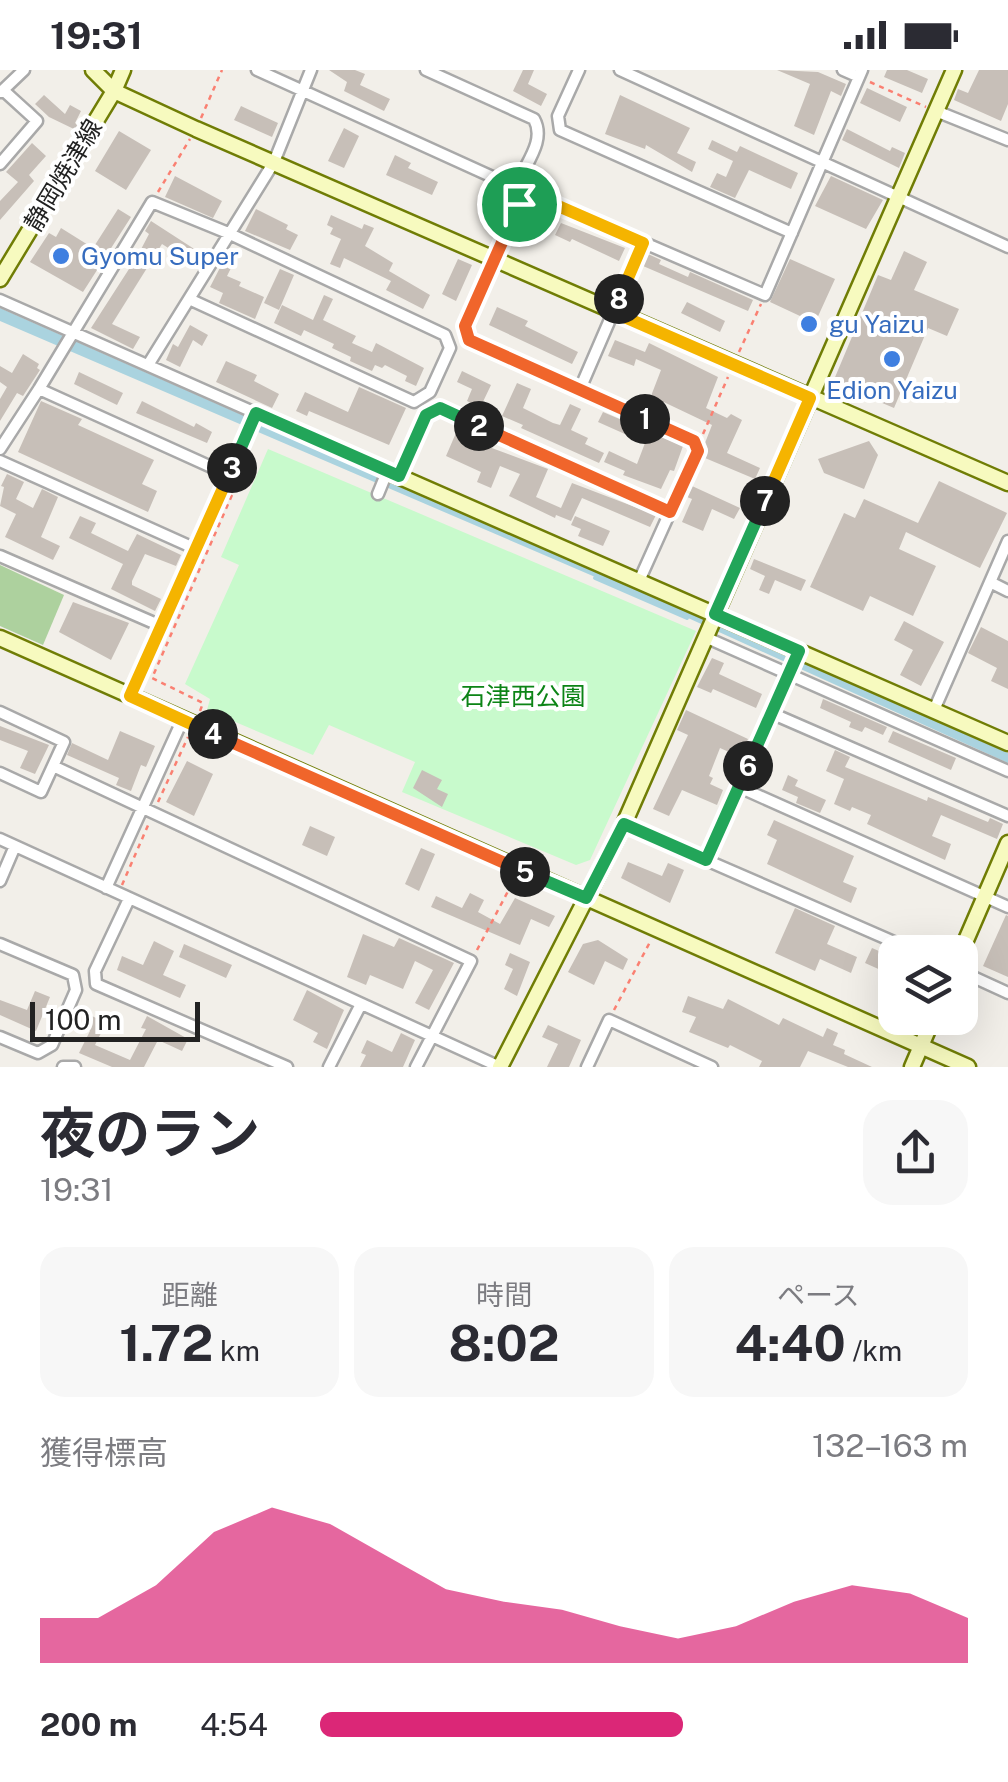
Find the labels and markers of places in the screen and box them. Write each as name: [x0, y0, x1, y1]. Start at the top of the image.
pin: [477, 162, 562, 247]
place label: Gyomu Super: [81, 241, 239, 271]
marker: Gyomu Super: [50, 245, 72, 267]
pin: 8: [594, 274, 644, 324]
place label: gu Yaizu: [829, 309, 925, 339]
marker: gu Yaizu: [798, 313, 820, 335]
marker: Edion Yaizu: [881, 348, 903, 370]
place label: Edion Yaizu: [826, 375, 958, 405]
pin: 1: [620, 394, 670, 444]
pin: 2: [454, 401, 504, 451]
pin: 3: [207, 443, 257, 493]
pin: 7: [740, 476, 790, 526]
pin: 4: [188, 709, 238, 759]
pin: 6: [723, 741, 773, 791]
pin: 5: [500, 847, 550, 897]

